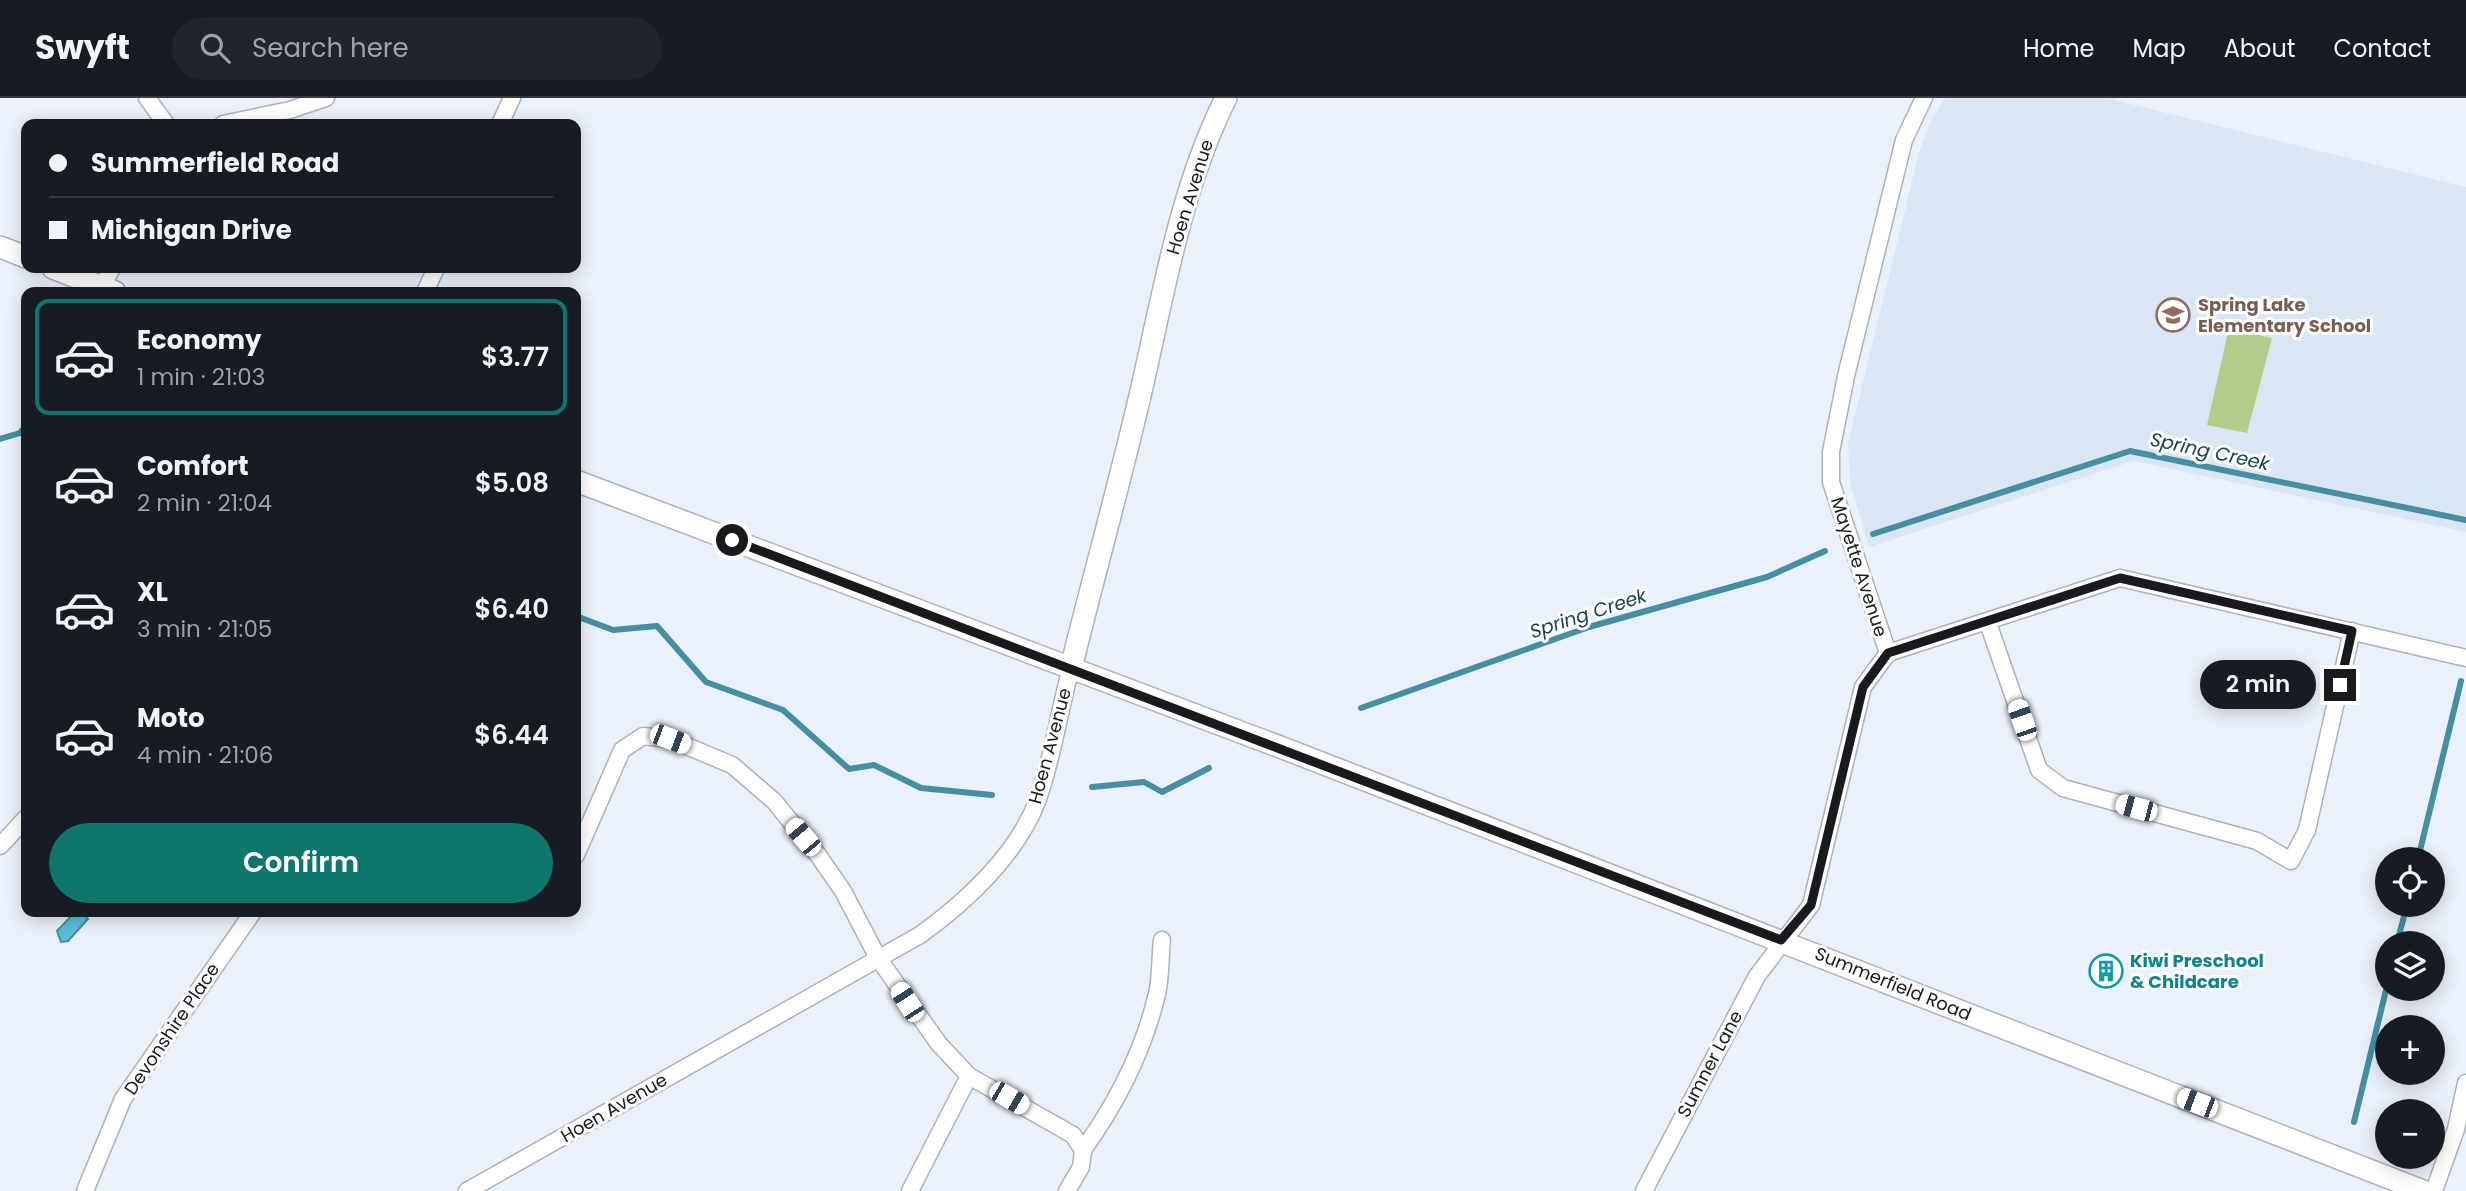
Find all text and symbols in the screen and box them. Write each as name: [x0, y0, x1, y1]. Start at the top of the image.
search box: [172, 17, 662, 80]
text: Swyft: [35, 24, 130, 71]
icon: search: [196, 29, 234, 67]
text: Search here: [252, 30, 409, 66]
text: Home: [2023, 32, 2095, 65]
text: Map: [2133, 32, 2186, 65]
text: About: [2224, 32, 2295, 65]
text: Contact: [2333, 32, 2431, 65]
street label: Hoen Avenue: [1160, 136, 1219, 257]
text: Summerfield Road: [91, 145, 339, 181]
text: Michigan Drive: [91, 212, 292, 248]
place label: Spring Lake Elementary School: [2198, 292, 2371, 338]
school or university icon: Spring Lake Elementary School: [2154, 296, 2192, 334]
text: Economy: [137, 322, 261, 358]
icon: car: [53, 326, 116, 389]
text: $3.77: [481, 339, 549, 375]
text: 1 min · 21:03: [137, 361, 265, 393]
water label: Spring Creek: [2148, 426, 2273, 478]
text: Comfort: [137, 448, 249, 484]
icon: car: [53, 452, 116, 515]
text: $5.08: [475, 465, 549, 501]
text: 2 min · 21:04: [137, 487, 272, 519]
street label: Mayette Avenue: [1825, 494, 1894, 640]
route start: [716, 524, 748, 556]
text: XL: [137, 574, 168, 610]
icon: car: [53, 578, 116, 641]
water label: Spring Creek: [1526, 582, 1651, 645]
text: $6.40: [475, 591, 549, 627]
text: 3 min · 21:05: [137, 613, 272, 645]
callout: 2 min: [2200, 660, 2316, 710]
text: 2 min: [2226, 668, 2290, 700]
route end: [2324, 669, 2356, 701]
street label: Hoen Avenue: [1022, 685, 1077, 807]
car: [2006, 697, 2039, 743]
text: Moto: [137, 700, 205, 736]
icon: car: [53, 704, 116, 767]
text: $6.44: [474, 717, 549, 753]
car: [647, 722, 694, 756]
text: 4 min · 21:06: [137, 739, 273, 771]
car: [2113, 792, 2160, 824]
car: [782, 814, 825, 860]
button: Confirm: [49, 823, 553, 903]
map controls: [2375, 847, 2445, 1169]
button: locate: [2375, 847, 2445, 917]
button: layers: [2375, 931, 2445, 1001]
street label: Summerfield Road: [1811, 941, 1975, 1026]
place label: Kiwi Preschool & Childcare: [2130, 948, 2264, 994]
building icon: Kiwi Preschool & Childcare: [2087, 952, 2125, 990]
street label: Devonshire Place: [118, 958, 225, 1100]
car: [887, 979, 928, 1025]
street label: Sumner Lane: [1671, 1006, 1748, 1121]
button: +: [2375, 1015, 2445, 1085]
street label: Hoen Avenue: [556, 1067, 672, 1148]
car: [986, 1078, 1033, 1118]
car: [2174, 1086, 2221, 1120]
button: −: [2375, 1099, 2445, 1169]

